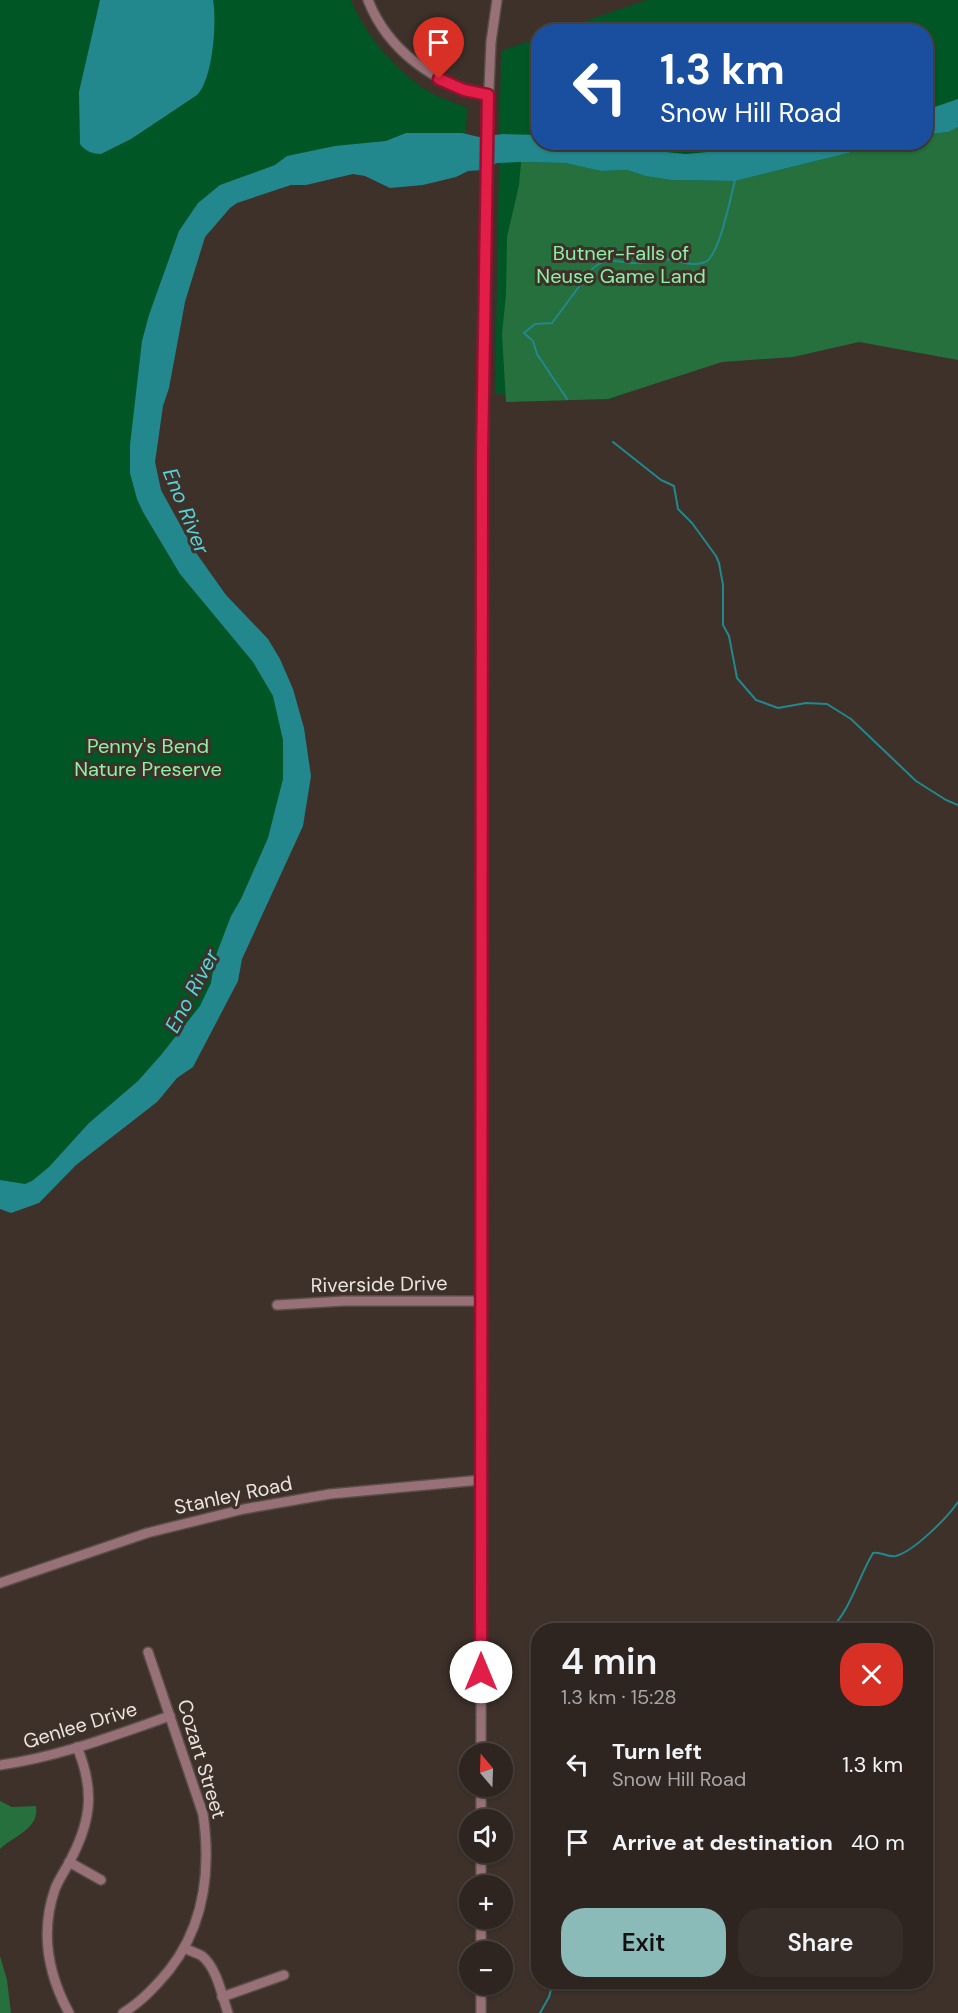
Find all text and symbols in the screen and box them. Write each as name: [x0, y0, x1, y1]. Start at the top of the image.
pin: [413, 17, 464, 79]
icon: arrive: [422, 26, 455, 59]
text: 1.3 km: [660, 42, 785, 97]
icon: left: [561, 48, 639, 126]
text: Snow Hill Road: [660, 95, 841, 130]
park label: Butner-Falls of Neuse Game Land: [536, 240, 706, 289]
water label: Eno River: [156, 464, 216, 559]
park label: Penny's Bend Nature Preserve: [74, 733, 222, 782]
water label: Eno River: [158, 944, 226, 1037]
street label: Riverside Drive: [310, 1270, 448, 1298]
street label: Stanley Road: [171, 1470, 295, 1520]
text: 4 min: [561, 1638, 657, 1685]
position arrow: [449, 1640, 513, 1704]
button: close: [840, 1643, 903, 1706]
text: 1.3 km · 15:28: [561, 1684, 677, 1710]
street label: Genlee Drive: [20, 1695, 140, 1755]
street label: Cozart Street: [172, 1696, 233, 1822]
text: Turn left: [612, 1737, 702, 1766]
north arrow: [459, 1743, 513, 1797]
map controls: [459, 1743, 513, 1995]
icon: left: [561, 1748, 594, 1781]
text: 1.3 km: [842, 1750, 903, 1779]
text: Snow Hill Road: [612, 1766, 746, 1792]
button: sound: [459, 1809, 513, 1863]
icon: arrive: [561, 1826, 594, 1859]
text: Arrive at destination: [612, 1828, 833, 1857]
text: 40 m: [851, 1828, 905, 1857]
button: +: [459, 1875, 513, 1929]
button: Exit: [561, 1908, 726, 1977]
button: Share: [738, 1908, 903, 1977]
button: −: [459, 1941, 513, 1995]

